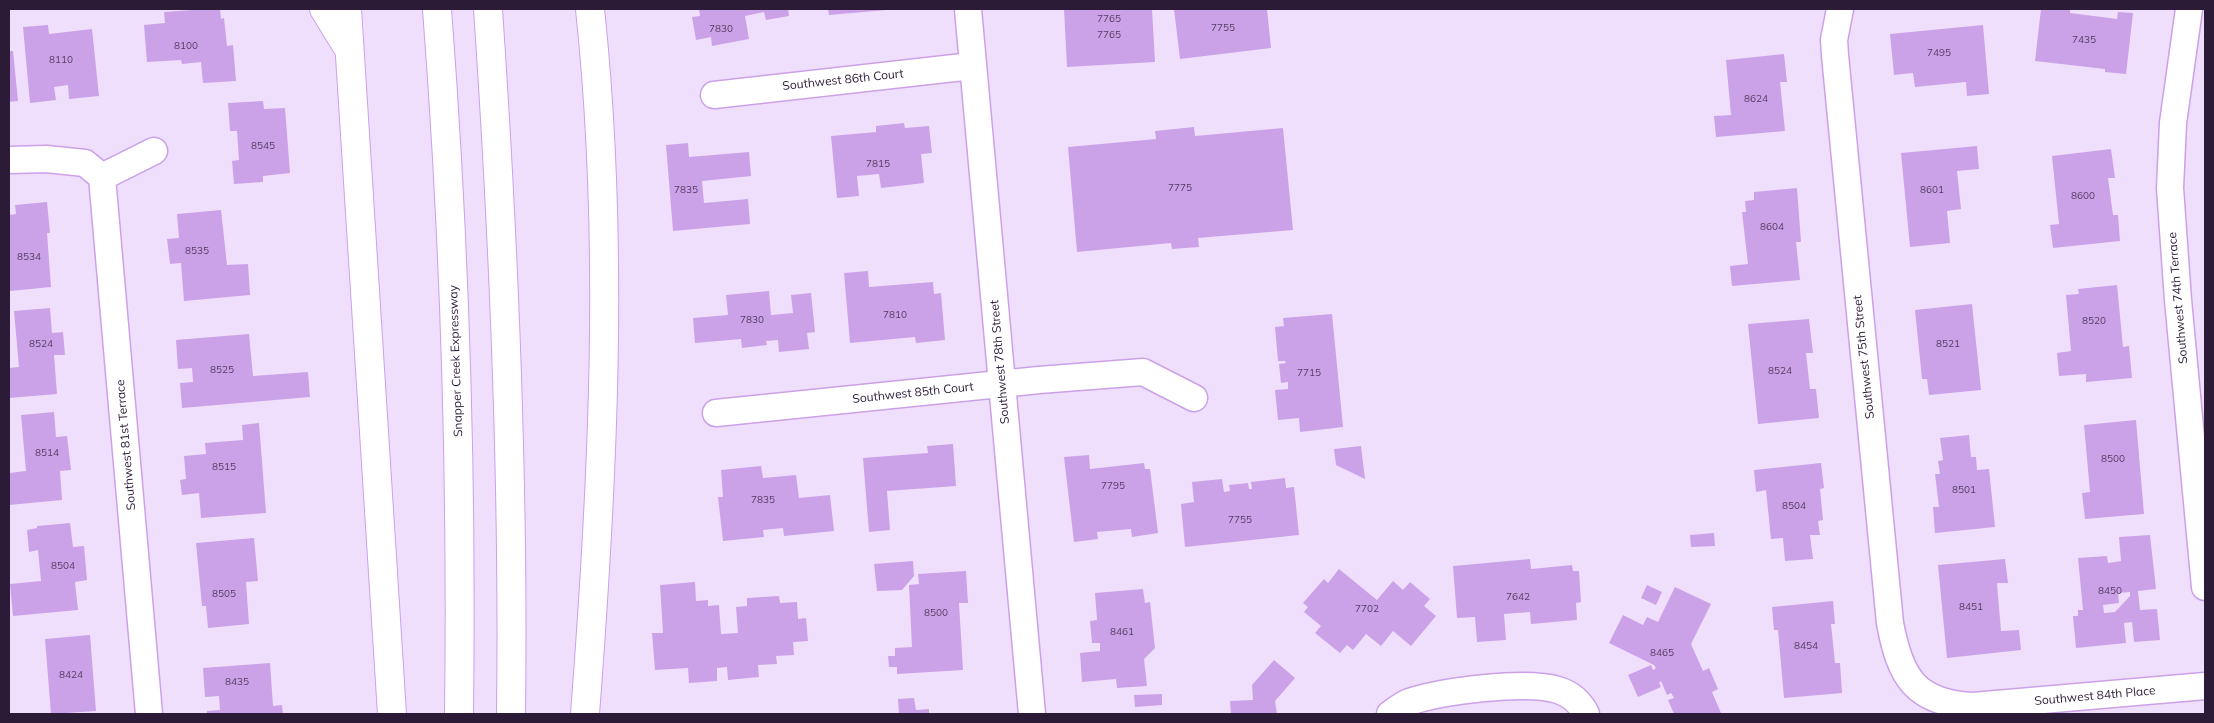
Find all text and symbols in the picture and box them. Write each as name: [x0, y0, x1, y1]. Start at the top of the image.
house number: 7765: [1097, 13, 1121, 25]
house number: 7755: [1211, 22, 1235, 34]
house number: 7830: [709, 23, 733, 35]
house number: 7765: [1097, 29, 1121, 41]
house number: 7435: [2072, 34, 2096, 46]
house number: 8100: [174, 40, 198, 52]
house number: 7495: [1927, 47, 1951, 59]
house number: 8110: [49, 54, 73, 66]
street label: Southwest 86th Court: [782, 66, 904, 94]
house number: 8624: [1744, 93, 1768, 105]
house number: 8545: [251, 140, 275, 152]
house number: 7815: [866, 158, 890, 170]
house number: 7775: [1168, 182, 1192, 194]
house number: 7835: [674, 184, 698, 196]
house number: 8601: [1920, 184, 1944, 196]
house number: 8600: [2071, 190, 2095, 202]
house number: 8604: [1760, 221, 1784, 233]
street label: Southwest 74th Terrace: [2165, 231, 2191, 365]
house number: 8535: [185, 245, 209, 257]
house number: 8534: [17, 251, 41, 263]
street label: Snapper Creek Expressway: [446, 285, 466, 437]
street label: Southwest 75th Street: [1850, 294, 1878, 420]
street label: Southwest 78th Street: [987, 299, 1013, 425]
house number: 7810: [883, 309, 907, 321]
house number: 7830: [740, 314, 764, 326]
house number: 8520: [2082, 315, 2106, 327]
house number: 8524: [29, 338, 53, 350]
house number: 8521: [1936, 338, 1960, 350]
house number: 8525: [210, 364, 234, 376]
house number: 8524: [1768, 365, 1792, 377]
house number: 7715: [1297, 367, 1321, 379]
street label: Southwest 81st Terrace: [113, 379, 139, 511]
street label: Southwest 85th Court: [852, 379, 974, 407]
house number: 8514: [35, 447, 59, 459]
house number: 8500: [2101, 453, 2125, 465]
house number: 8515: [212, 461, 236, 473]
house number: 7795: [1101, 480, 1125, 492]
house number: 8501: [1952, 484, 1976, 496]
house number: 7835: [751, 494, 775, 506]
house number: 8504: [1782, 500, 1806, 512]
house number: 7755: [1228, 514, 1252, 526]
house number: 8504: [51, 560, 75, 572]
house number: 8450: [2098, 585, 2122, 597]
house number: 8505: [212, 588, 236, 600]
house number: 7642: [1506, 591, 1530, 603]
house number: 8451: [1959, 601, 1983, 613]
house number: 7702: [1355, 603, 1379, 615]
house number: 8500: [924, 607, 948, 619]
house number: 8461: [1110, 626, 1134, 638]
house number: 8454: [1794, 640, 1818, 652]
house number: 8465: [1650, 647, 1674, 659]
house number: 8424: [59, 669, 83, 681]
house number: 8435: [225, 676, 249, 688]
street label: Southwest 84th Place: [2034, 684, 2156, 708]

